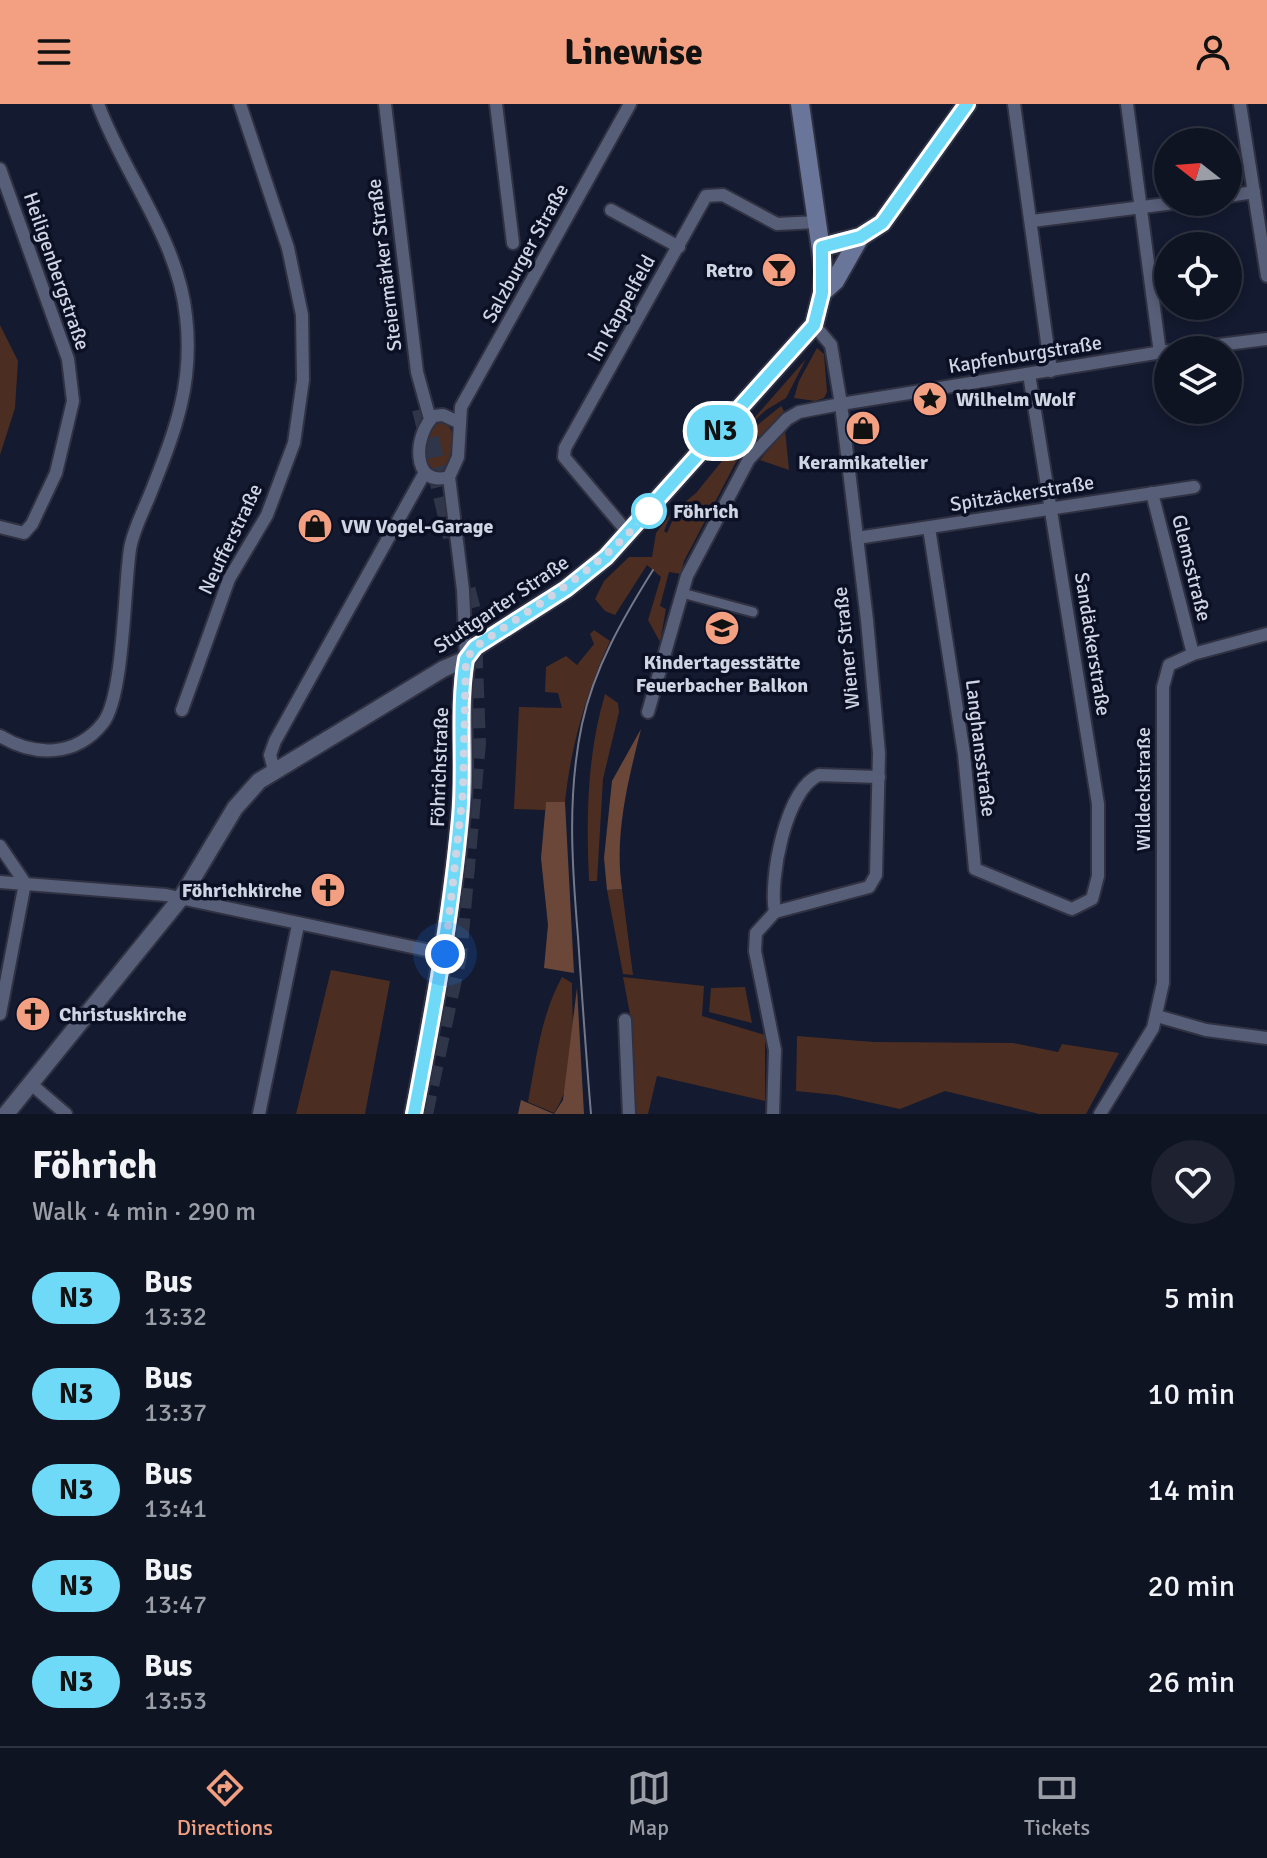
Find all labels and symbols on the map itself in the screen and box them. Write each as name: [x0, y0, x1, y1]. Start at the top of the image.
north arrow: [1154, 128, 1242, 216]
street label: Steiermärker Straße: [362, 177, 407, 353]
street label: Salzburger Straße: [477, 179, 574, 327]
street label: Heiligenbergstraße: [18, 189, 95, 353]
street label: Im Kappelfeld: [582, 251, 661, 366]
bar icon: Retro: [760, 251, 798, 289]
place label: Retro: [706, 258, 753, 283]
street label: Kapfenburgstraße: [947, 330, 1104, 379]
place icon: Wilhelm Wolf: [911, 380, 949, 418]
place label: Wilhelm Wolf: [956, 387, 1077, 412]
line badge: N3: [684, 405, 756, 457]
shop icon: Keramikatelier: [844, 409, 882, 447]
place label: Keramikatelier: [798, 450, 928, 475]
street label: Spitzäckerstraße: [948, 470, 1096, 517]
street label: Neufferstraße: [193, 480, 268, 599]
marker: Föhrich: [632, 494, 666, 528]
place label: Föhrich: [673, 499, 739, 524]
shop icon: VW Vogel-Garage: [296, 507, 334, 545]
street label: Glemsstraße: [1166, 512, 1217, 624]
place label: VW Vogel-Garage: [341, 514, 493, 539]
street label: Stuttgarter Straße: [429, 550, 574, 659]
street label: Sandäckerstraße: [1069, 571, 1116, 718]
street label: Wiener Straße: [828, 585, 865, 710]
school or university icon: Kindertagesstätte Feuerbacher Balkon: [703, 609, 741, 647]
place label: Kindertagesstätte Feuerbacher Balkon: [636, 650, 808, 698]
street label: Langhansstraße: [960, 678, 1001, 818]
street label: Föhrichstraße: [425, 706, 454, 828]
street label: Wildeckstraße: [1131, 727, 1156, 851]
church icon: Föhrichkirche: [309, 871, 347, 909]
place label: Föhrichkirche: [182, 878, 302, 903]
your location: [425, 934, 465, 974]
church icon: Christuskirche: [14, 995, 52, 1033]
place label: Christuskirche: [59, 1002, 187, 1027]

